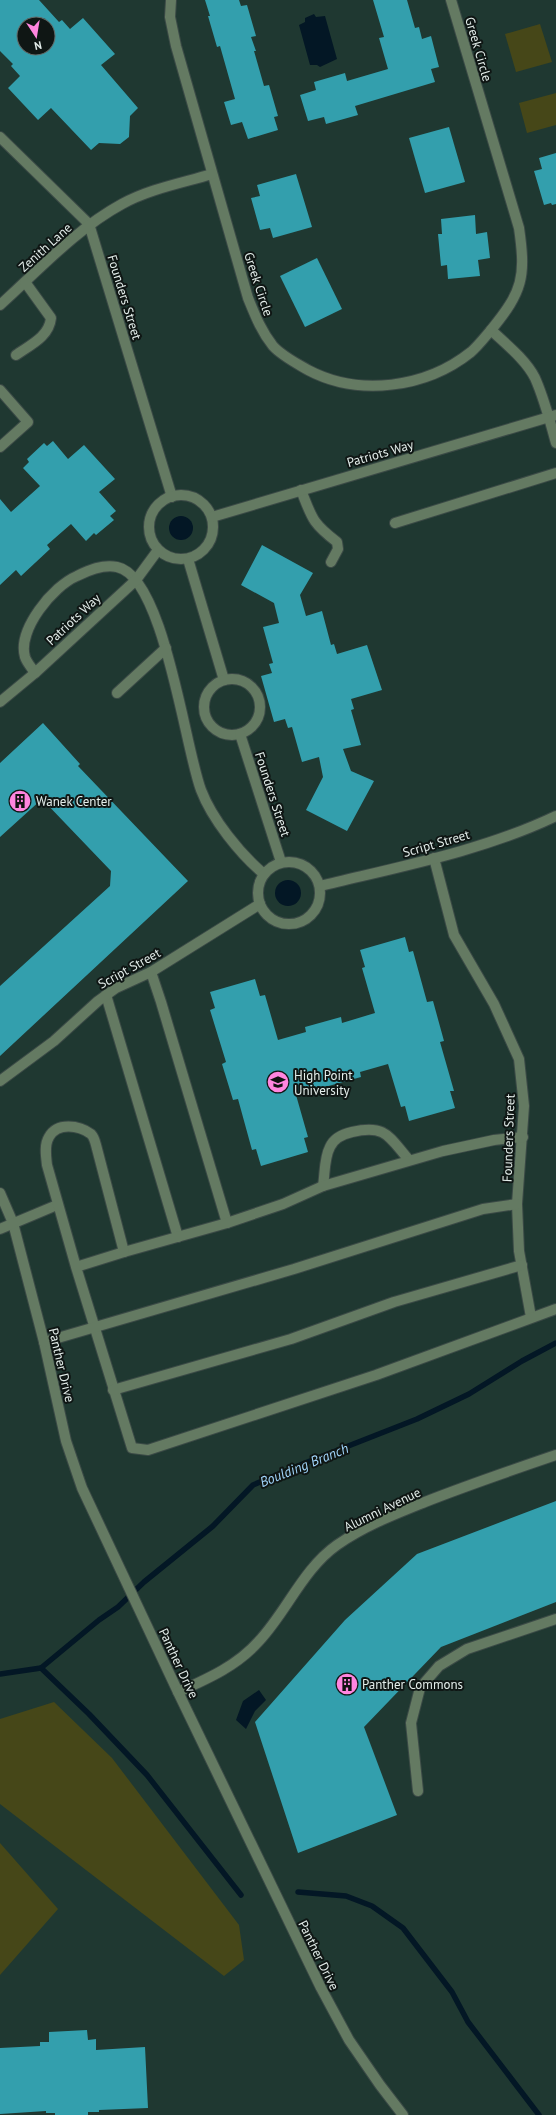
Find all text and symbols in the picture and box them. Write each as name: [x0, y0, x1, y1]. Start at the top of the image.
street label: Greek Circle: [461, 15, 496, 83]
north arrow: [16, 16, 56, 56]
text: N: [33, 38, 43, 53]
street label: Zenith Lane: [15, 219, 75, 276]
street label: Greek Circle: [240, 250, 277, 318]
street label: Founders Street: [104, 253, 146, 342]
street label: Patriots Way: [345, 436, 415, 471]
street label: Patriots Way: [43, 590, 104, 649]
street label: Founders Street: [251, 750, 294, 839]
building icon: Wanek Center: [7, 788, 33, 814]
place label: Wanek Center: [36, 793, 112, 810]
street label: Script Street: [401, 826, 472, 861]
street label: Script Street: [95, 944, 164, 993]
place label: High Point University: [294, 1067, 353, 1099]
school or university icon: High Point University: [265, 1069, 291, 1095]
street label: Founders Street: [498, 1093, 519, 1182]
street label: Panther Drive: [45, 1326, 78, 1404]
water label: Boulding Branch: [257, 1439, 351, 1491]
street label: Alumni Avenue: [341, 1484, 423, 1535]
street label: Panther Drive: [155, 1625, 202, 1701]
building icon: Panther Commons: [334, 1671, 360, 1697]
place label: Panther Commons: [362, 1676, 463, 1693]
street label: Panther Drive: [294, 1918, 343, 1993]

